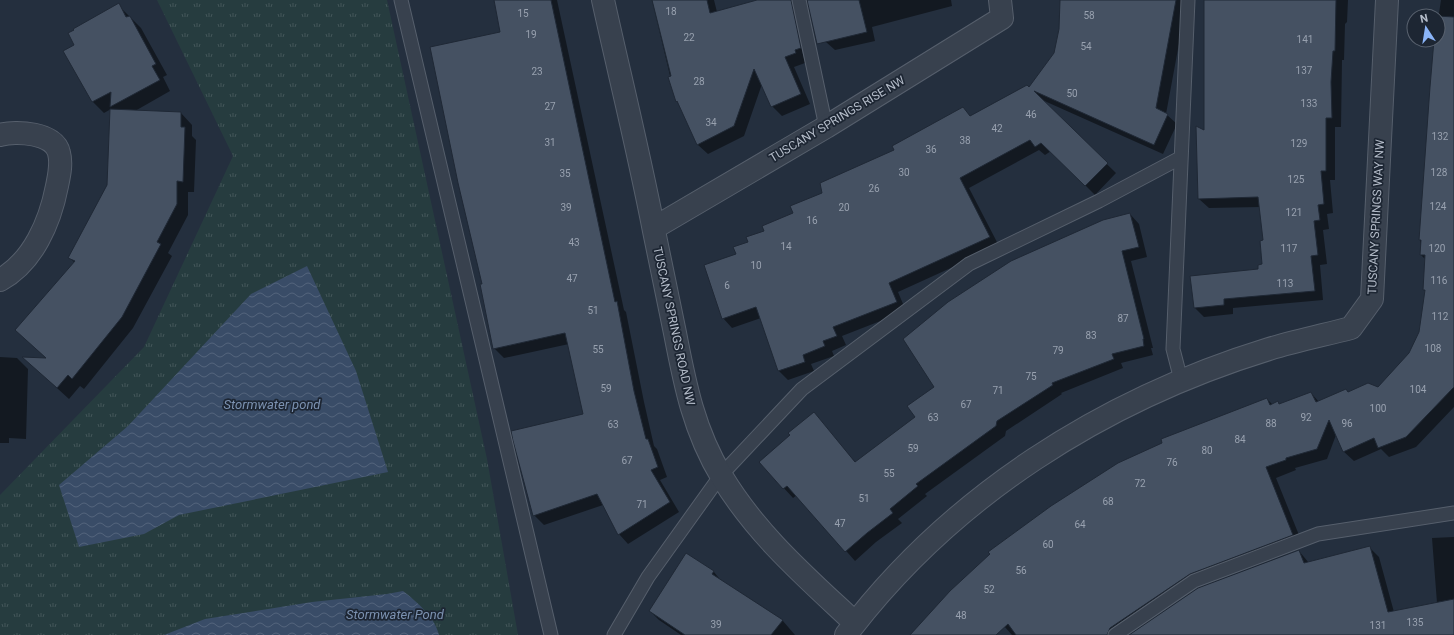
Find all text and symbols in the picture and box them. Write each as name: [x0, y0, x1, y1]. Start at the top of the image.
house number: 18: [665, 6, 677, 17]
house number: 15: [517, 8, 529, 19]
north arrow: [1406, 8, 1446, 48]
house number: 58: [1083, 10, 1095, 21]
text: N: [1419, 11, 1429, 26]
house number: 19: [525, 29, 537, 40]
house number: 22: [683, 32, 695, 43]
house number: 141: [1297, 34, 1313, 45]
house number: 54: [1080, 41, 1092, 52]
house number: 137: [1296, 65, 1313, 76]
house number: 23: [531, 66, 543, 77]
street label: TUSCANY SPRINGS RISE NW: [767, 73, 907, 165]
house number: 28: [693, 76, 705, 87]
house number: 50: [1066, 88, 1078, 99]
house number: 133: [1301, 98, 1317, 109]
house number: 27: [544, 101, 556, 112]
house number: 46: [1025, 109, 1037, 120]
house number: 34: [705, 117, 717, 128]
house number: 42: [991, 123, 1003, 134]
house number: 132: [1432, 131, 1449, 142]
house number: 38: [959, 135, 971, 146]
house number: 31: [544, 137, 556, 148]
house number: 129: [1291, 138, 1307, 149]
street label: TUSCANY SPRINGS WAY NW: [1365, 139, 1387, 295]
house number: 36: [925, 144, 937, 155]
house number: 30: [898, 167, 910, 178]
house number: 128: [1431, 167, 1448, 178]
house number: 35: [559, 168, 571, 179]
house number: 125: [1288, 174, 1305, 185]
house number: 26: [868, 183, 880, 194]
house number: 124: [1430, 201, 1447, 212]
house number: 39: [560, 202, 572, 213]
house number: 20: [838, 202, 850, 213]
house number: 121: [1286, 207, 1302, 218]
house number: 16: [806, 215, 818, 226]
house number: 43: [568, 237, 580, 248]
house number: 14: [780, 241, 792, 252]
house number: 117: [1281, 243, 1298, 254]
house number: 120: [1429, 243, 1446, 254]
street label: TUSCANY SPRINGS ROAD NW: [650, 245, 698, 407]
house number: 10: [750, 260, 762, 271]
house number: 47: [566, 273, 578, 284]
house number: 116: [1431, 275, 1448, 286]
house number: 113: [1277, 278, 1293, 289]
house number: 6: [724, 280, 730, 291]
house number: 51: [587, 305, 599, 316]
house number: 112: [1432, 311, 1449, 322]
house number: 87: [1117, 313, 1129, 324]
house number: 83: [1085, 330, 1097, 341]
house number: 108: [1425, 343, 1442, 354]
house number: 55: [592, 344, 604, 355]
house number: 79: [1052, 345, 1064, 356]
house number: 75: [1025, 371, 1037, 382]
house number: 59: [600, 383, 612, 394]
house number: 104: [1410, 384, 1427, 395]
house number: 71: [992, 385, 1004, 396]
water label: Stormwater pond: [224, 397, 321, 412]
house number: 67: [960, 399, 972, 410]
house number: 100: [1370, 403, 1387, 414]
house number: 63: [927, 412, 939, 423]
house number: 92: [1300, 412, 1312, 423]
house number: 88: [1265, 418, 1277, 429]
house number: 96: [1341, 418, 1353, 429]
house number: 63: [607, 419, 619, 430]
house number: 84: [1234, 434, 1246, 445]
house number: 59: [907, 443, 919, 454]
house number: 80: [1201, 445, 1213, 456]
house number: 67: [621, 455, 633, 466]
house number: 76: [1166, 457, 1178, 468]
house number: 55: [883, 468, 895, 479]
house number: 72: [1134, 478, 1146, 489]
house number: 51: [858, 493, 870, 504]
house number: 68: [1102, 496, 1114, 507]
house number: 71: [636, 499, 648, 510]
house number: 47: [834, 518, 846, 529]
house number: 64: [1074, 519, 1086, 530]
house number: 60: [1042, 539, 1054, 550]
house number: 56: [1015, 565, 1027, 576]
house number: 52: [983, 584, 995, 595]
water label: Stormwater Pond: [346, 607, 445, 622]
house number: 48: [955, 610, 967, 621]
house number: 135: [1407, 617, 1424, 628]
house number: 39: [710, 619, 722, 630]
house number: 131: [1370, 620, 1386, 631]

